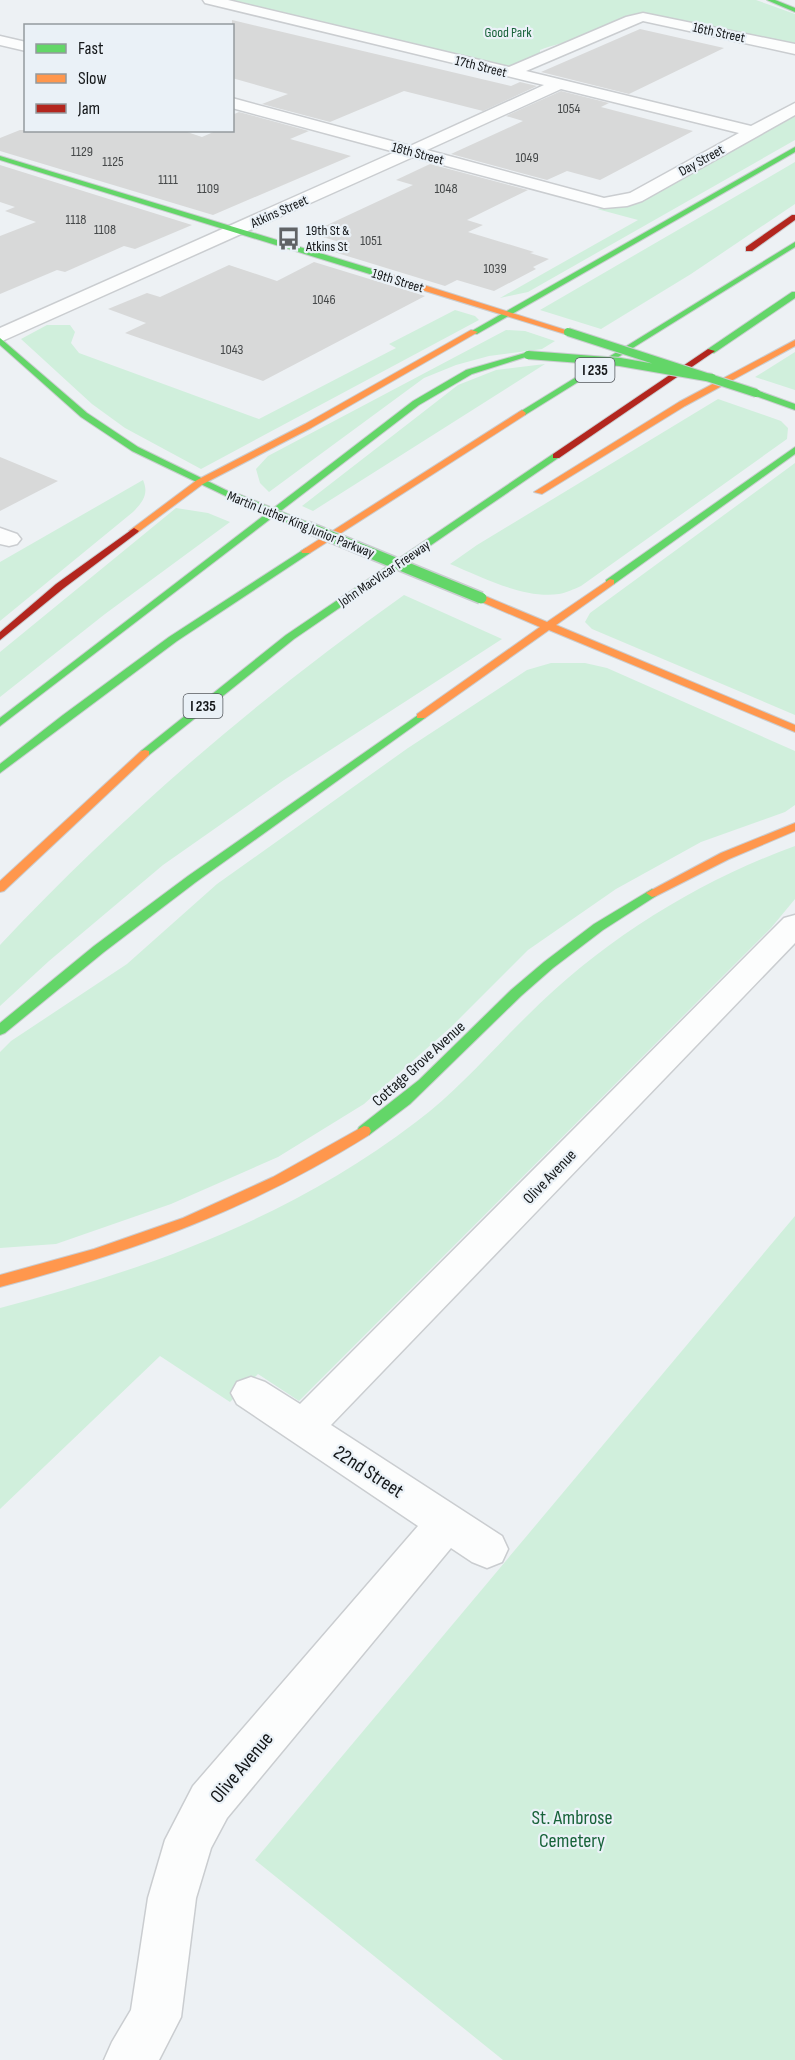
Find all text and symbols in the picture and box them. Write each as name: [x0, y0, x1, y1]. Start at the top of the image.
street label: 16th Street: [691, 19, 747, 46]
legend: [24, 24, 234, 132]
park label: Good Park: [484, 24, 532, 41]
text: Fast: [78, 38, 104, 59]
street label: 17th Street: [453, 52, 508, 81]
text: Slow: [78, 68, 107, 89]
text: Jam: [77, 98, 100, 119]
house number: 1054: [558, 100, 580, 117]
street label: 18th Street: [390, 138, 446, 169]
street label: Day Street: [676, 141, 727, 180]
house number: 1129: [71, 143, 93, 160]
house number: 1049: [515, 149, 539, 166]
house number: 1125: [102, 153, 124, 170]
house number: 1111: [158, 171, 178, 188]
house number: 1109: [197, 180, 219, 197]
house number: 1048: [434, 180, 458, 197]
street label: Atkins Street: [247, 191, 311, 232]
house number: 1118: [66, 211, 86, 228]
house number: 1108: [94, 221, 116, 238]
place label: 19th St & Atkins St: [305, 222, 349, 255]
bus stop icon: 19th St & Atkins St: [275, 225, 301, 251]
house number: 1051: [360, 232, 382, 249]
house number: 1039: [483, 260, 507, 277]
street label: 19th Street: [370, 265, 426, 296]
house number: 1046: [312, 291, 336, 308]
house number: 1043: [221, 341, 244, 358]
road number: I 235: [576, 358, 614, 382]
street label: Martin Luther King Junior Parkway: [225, 487, 377, 562]
street label: John MacVicar Freeway: [334, 536, 434, 611]
road number: I 235: [184, 694, 222, 718]
street label: Cottage Grove Avenue: [369, 1017, 469, 1111]
street label: Olive Avenue: [520, 1146, 581, 1208]
street label: 22nd Street: [329, 1440, 408, 1503]
street label: Olive Avenue: [205, 1727, 278, 1808]
park label: St. Ambrose Cemetery: [532, 1806, 612, 1853]

